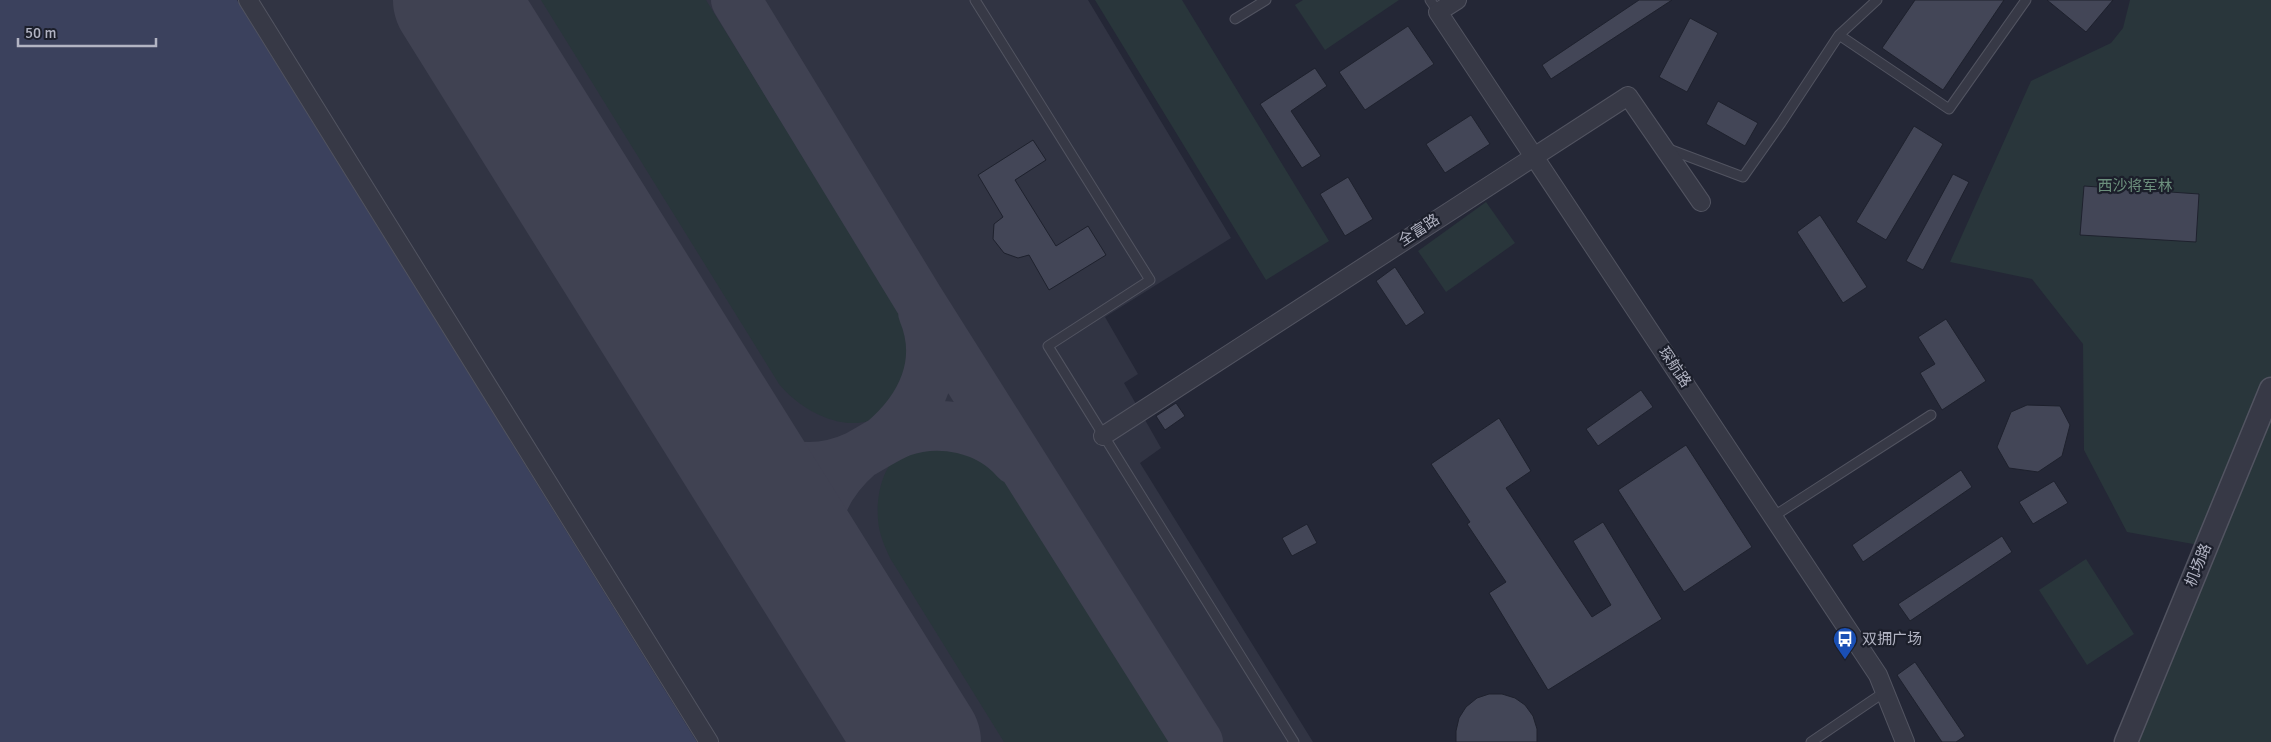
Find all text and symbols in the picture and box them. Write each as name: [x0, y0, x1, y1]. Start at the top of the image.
scale bar: [18, 15, 155, 47]
text: 50 m: [25, 24, 56, 42]
park label: 西沙将军林: [2097, 177, 2173, 195]
street label: 全富路: [1395, 210, 1443, 250]
street label: 琛航路: [1655, 343, 1695, 391]
street label: 机场路: [2181, 541, 2215, 589]
bus stop icon: 双拥广场: [1832, 626, 1858, 660]
place label: 双拥广场: [1862, 630, 1922, 648]

